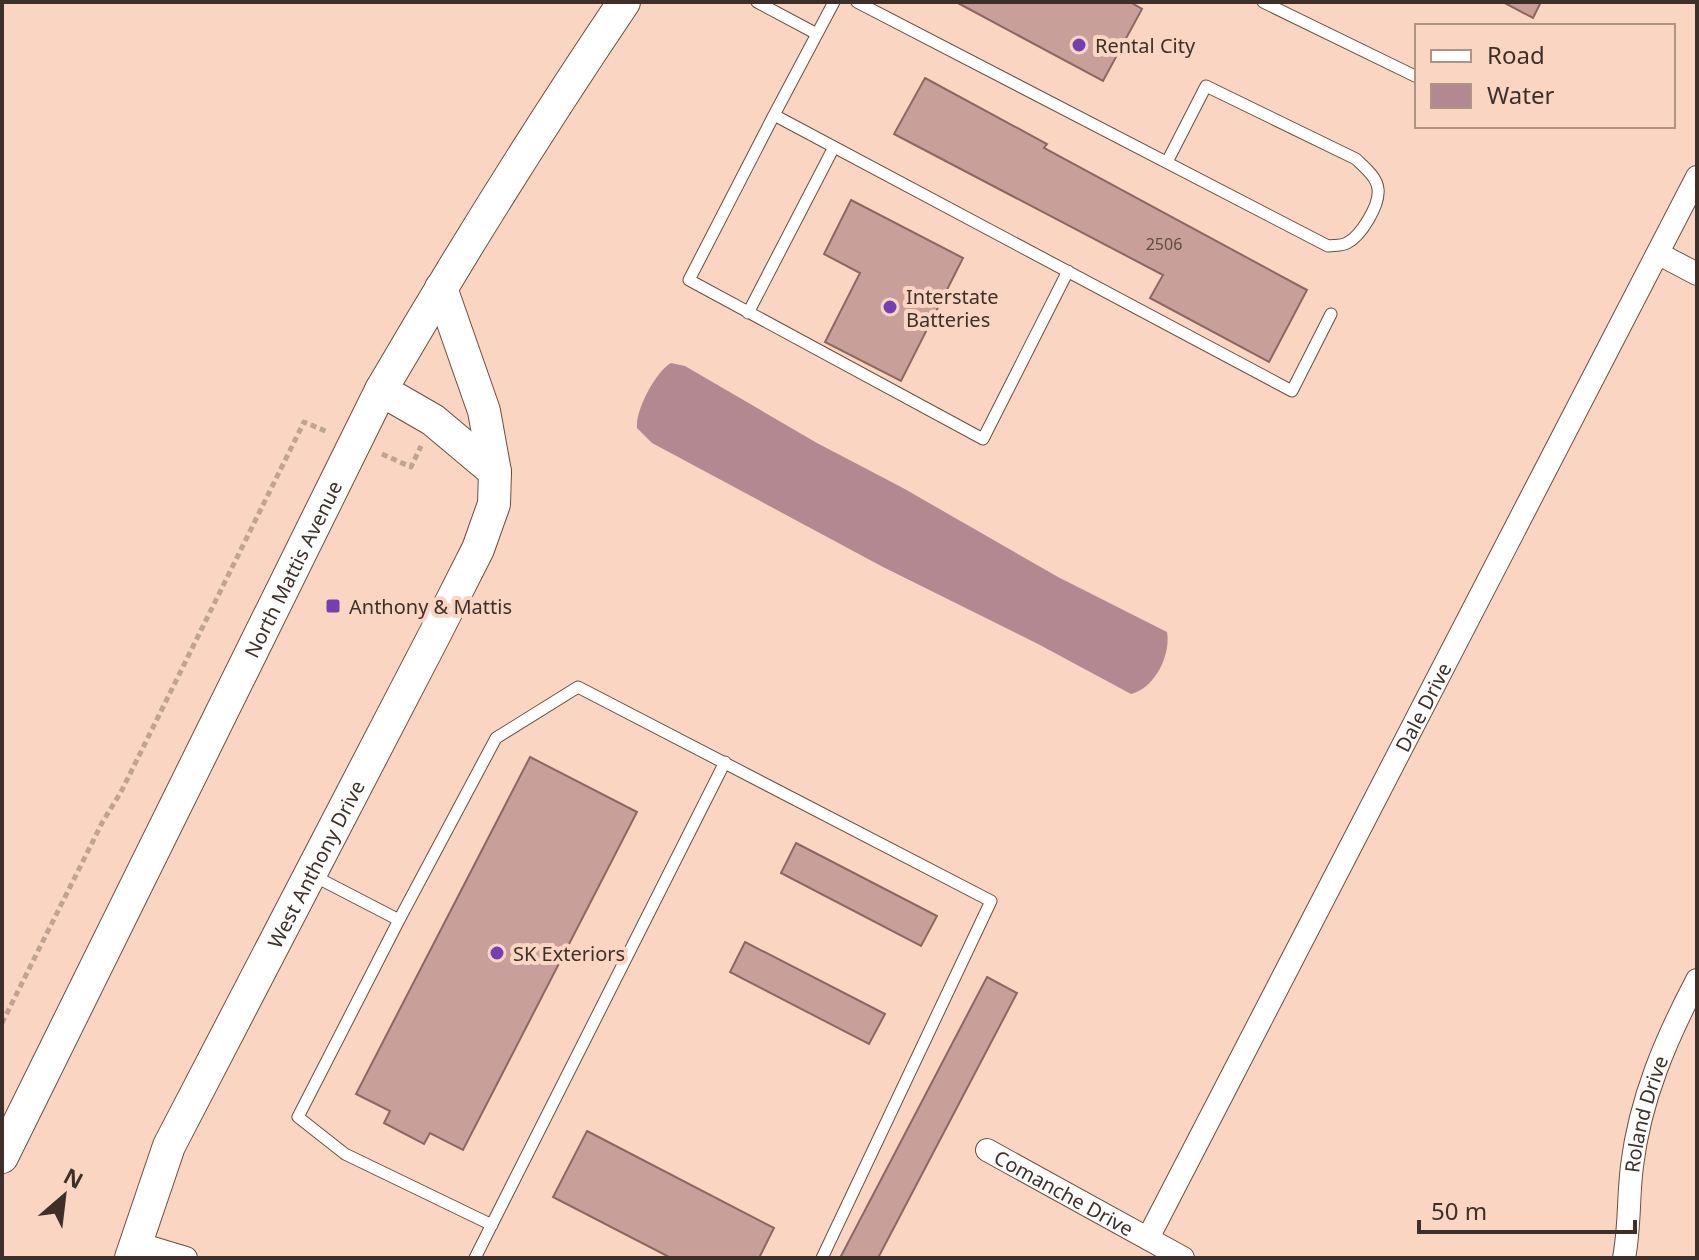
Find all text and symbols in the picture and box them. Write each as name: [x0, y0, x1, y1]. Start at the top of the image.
legend: [1415, 24, 1675, 128]
place label: Rental City: [1095, 32, 1196, 59]
marker: Rental City: [1070, 36, 1088, 54]
text: Road: [1487, 38, 1545, 71]
text: Water: [1487, 78, 1555, 111]
house number: 2506: [1146, 233, 1182, 255]
place label: Interstate Batteries: [906, 283, 998, 333]
marker: Interstate Batteries: [881, 298, 899, 316]
street label: North Mattis Avenue: [237, 476, 348, 662]
place label: Anthony & Mattis: [349, 593, 512, 620]
marker: Anthony & Mattis: [324, 597, 342, 615]
street label: Dale Drive: [1389, 658, 1457, 756]
street label: West Anthony Drive: [261, 775, 370, 953]
place label: SK Exteriors: [513, 940, 625, 967]
marker: SK Exteriors: [488, 944, 506, 962]
street label: Roland Drive: [1618, 1051, 1674, 1174]
street label: Comanche Drive: [990, 1143, 1138, 1242]
north arrow: [24, 1156, 104, 1236]
text: N: [59, 1160, 89, 1195]
scale bar: [1419, 1184, 1635, 1234]
text: 50 m: [1431, 1194, 1487, 1227]

